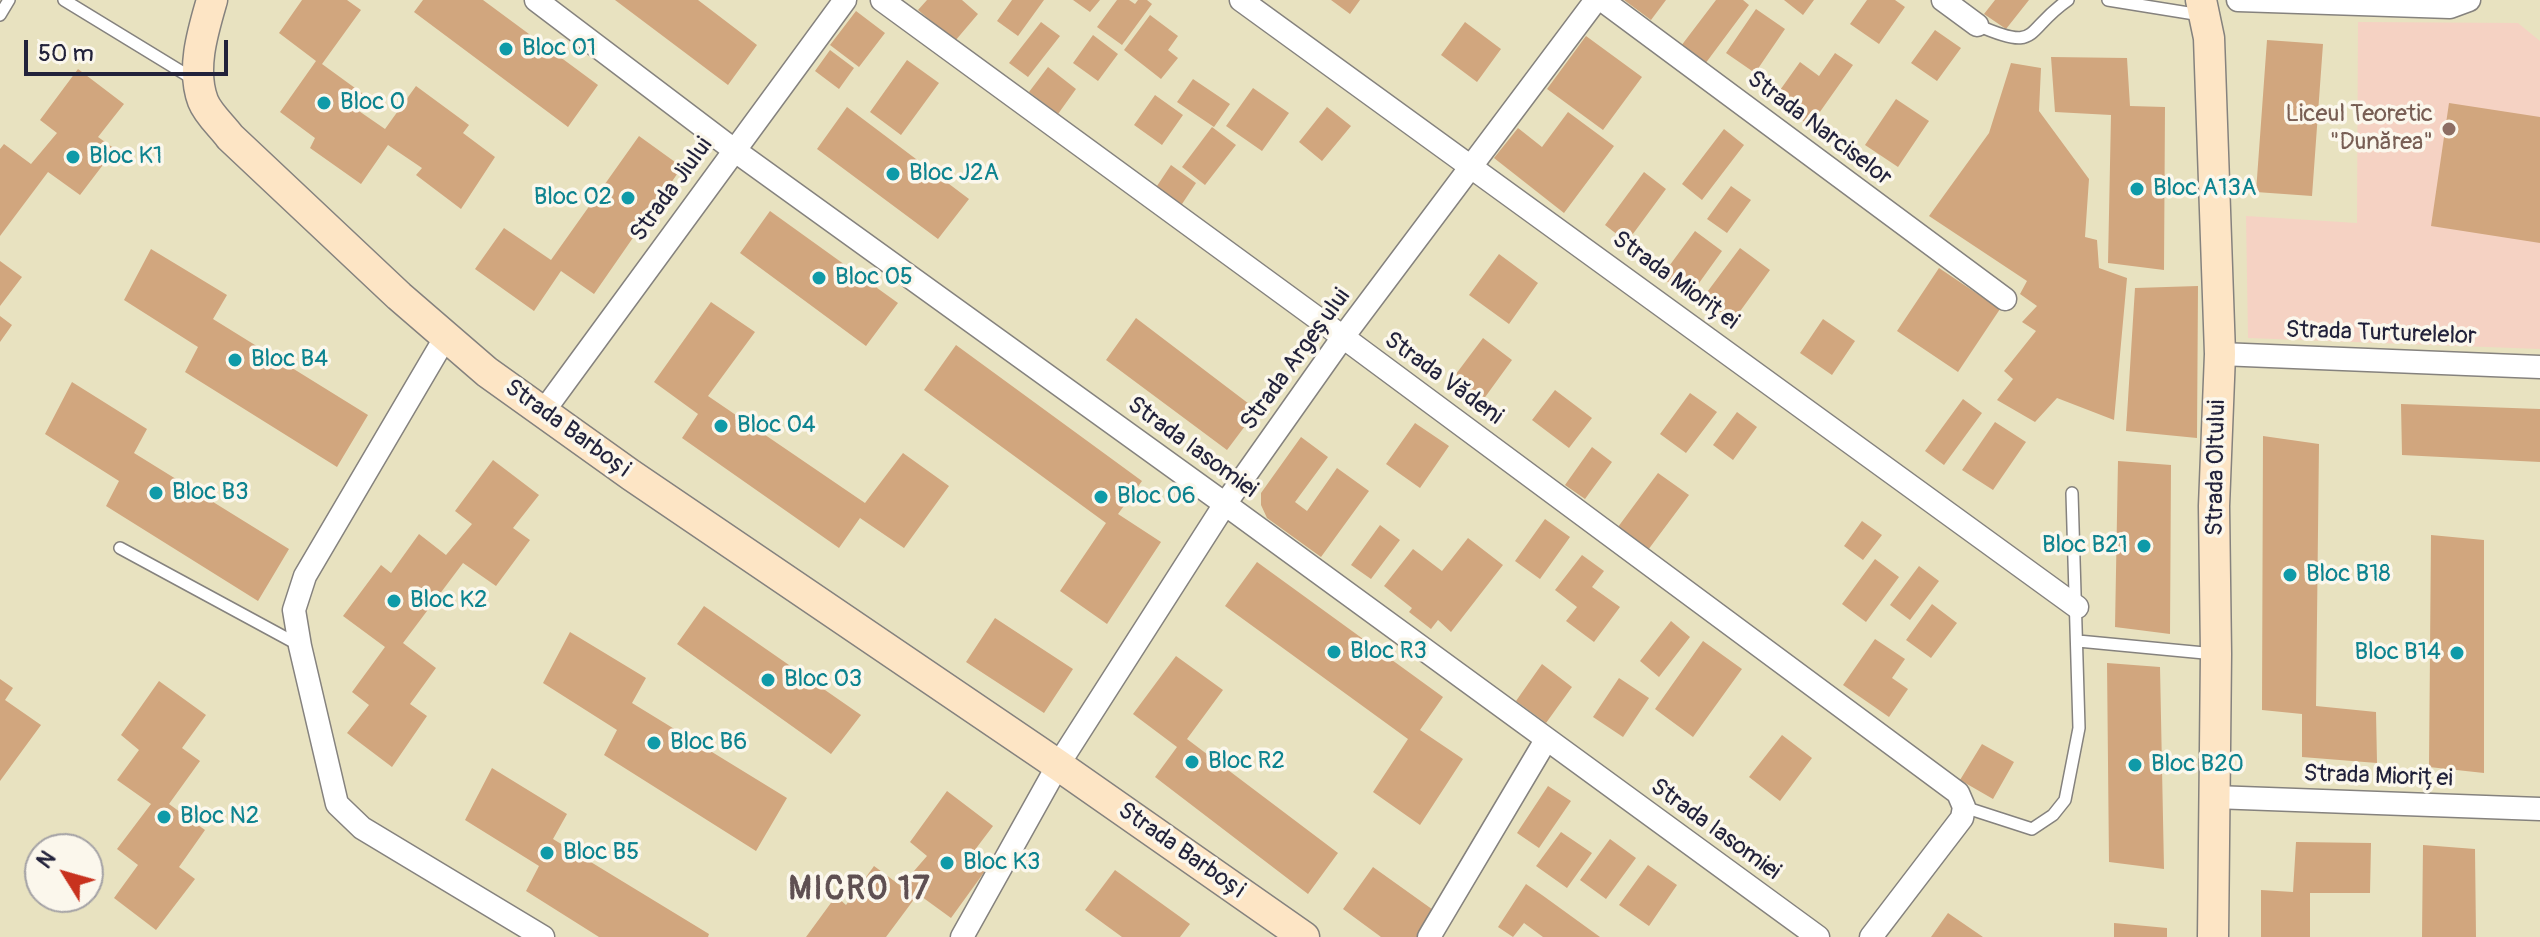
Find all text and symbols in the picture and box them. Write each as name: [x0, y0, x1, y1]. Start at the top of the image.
scale bar: [28, 24, 232, 74]
place label: Bloc O1: [522, 35, 596, 63]
text: 50 m: [38, 39, 94, 68]
marker: Bloc O1: [497, 40, 515, 58]
street label: Strada Narciselor: [1741, 65, 1897, 193]
place label: Bloc O: [340, 89, 405, 117]
marker: Bloc O: [315, 94, 333, 112]
place label: Liceul Teoretic "Dunărea": [2286, 101, 2433, 157]
marker: Liceul Teoretic "Dunărea": [2440, 120, 2458, 138]
street label: Strada Jiului: [625, 132, 719, 248]
place label: Bloc K1: [89, 143, 162, 171]
marker: Bloc K1: [64, 148, 82, 166]
place label: Bloc J2A: [909, 160, 999, 188]
marker: Bloc J2A: [884, 165, 902, 183]
place label: Bloc A13A: [2153, 175, 2257, 203]
marker: Bloc A13A: [2128, 180, 2146, 198]
place label: Bloc O2: [534, 184, 612, 212]
marker: Bloc O2: [619, 189, 637, 207]
street label: Strada Mioriței: [1606, 225, 1744, 337]
place label: Bloc O5: [835, 264, 913, 292]
marker: Bloc O5: [810, 269, 828, 287]
street label: Strada Argeșului: [1235, 284, 1357, 436]
street label: Strada Turturelelor: [2285, 316, 2477, 352]
street label: Strada Vădeni: [1378, 326, 1508, 432]
place label: Bloc B4: [251, 346, 328, 374]
marker: Bloc B4: [226, 351, 244, 369]
street label: Strada Barboși: [499, 374, 635, 484]
street label: Strada Iasomiei: [1121, 391, 1263, 505]
street label: Strada Oltului: [2201, 400, 2233, 536]
place label: Bloc O4: [737, 412, 816, 440]
marker: Bloc O4: [712, 417, 730, 435]
place label: Bloc B3: [172, 479, 249, 507]
place label: Bloc O6: [1117, 483, 1196, 511]
marker: Bloc B3: [147, 484, 165, 502]
marker: Bloc O6: [1092, 488, 1110, 506]
place label: Bloc B21: [2042, 532, 2128, 560]
marker: Bloc B21: [2135, 537, 2153, 555]
place label: Bloc B18: [2306, 561, 2391, 589]
marker: Bloc B18: [2281, 566, 2299, 584]
place label: Bloc K2: [410, 587, 487, 615]
marker: Bloc K2: [385, 592, 403, 610]
place label: Bloc R3: [1350, 638, 1427, 666]
place label: Bloc B14: [2355, 639, 2441, 667]
marker: Bloc R3: [1325, 643, 1343, 661]
marker: Bloc B14: [2448, 644, 2466, 662]
place label: Bloc O3: [784, 666, 862, 694]
marker: Bloc O3: [759, 671, 777, 689]
place label: Bloc B6: [670, 729, 747, 757]
marker: Bloc B6: [645, 734, 663, 752]
place label: Bloc R2: [1208, 748, 1285, 776]
place label: Bloc B20: [2151, 751, 2244, 779]
marker: Bloc R2: [1183, 753, 1201, 771]
marker: Bloc B20: [2126, 756, 2144, 774]
street label: Strada Mioriței: [2303, 760, 2453, 794]
street label: Strada Iasomiei: [1644, 773, 1786, 887]
street label: Strada Barboși: [1112, 797, 1250, 905]
place label: Bloc N2: [180, 803, 259, 831]
marker: Bloc N2: [155, 808, 173, 826]
north arrow: [24, 833, 104, 913]
place label: Bloc B5: [563, 839, 639, 867]
marker: Bloc B5: [538, 844, 556, 862]
text: N: [31, 845, 62, 874]
place label: Bloc K3: [963, 849, 1040, 877]
marker: Bloc K3: [938, 854, 956, 872]
district label: MICRO 17: [788, 872, 932, 910]

